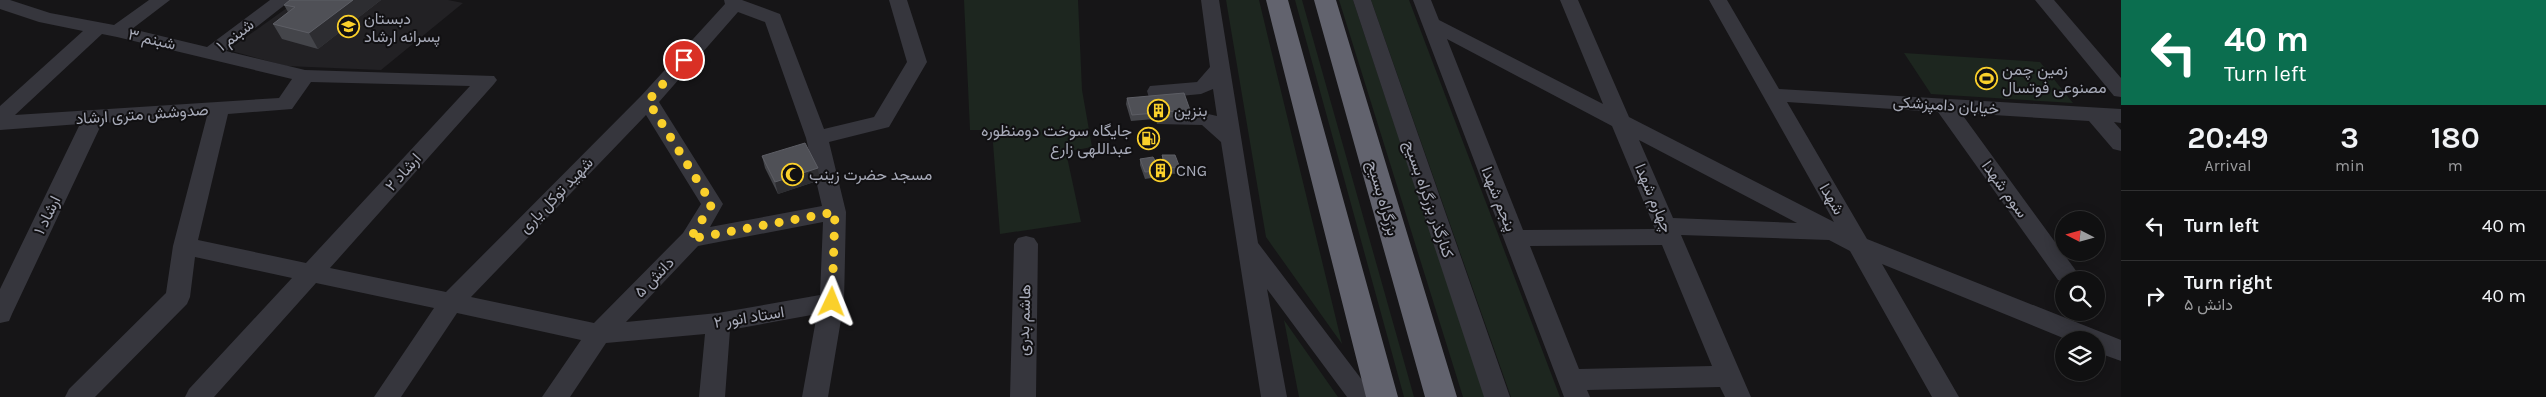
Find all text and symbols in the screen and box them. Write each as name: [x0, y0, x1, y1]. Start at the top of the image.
place label: دبستان پسرانه ارشاد: [364, 9, 440, 48]
street label: شبنم ۱: [212, 15, 258, 56]
school or university icon: دبستان پسرانه ارشاد: [336, 15, 360, 39]
text: 40 m: [2224, 19, 2309, 60]
icon: left: [2141, 20, 2206, 85]
street label: شبنم ۳: [126, 24, 178, 55]
pin: [663, 39, 705, 81]
icon: arrive: [670, 46, 698, 74]
place label: زمین چمن مصنوعی فوتسال: [2002, 60, 2107, 98]
text: Turn left: [2224, 61, 2307, 87]
sports icon: زمین چمن مصنوعی فوتسال: [1974, 66, 1998, 90]
street label: خیابان دامپزشکی: [1892, 92, 2000, 120]
building icon: بنزین: [1146, 98, 1170, 122]
street label: صدوشش متری ارشاد: [75, 100, 209, 129]
place label: بنزین: [1174, 101, 1207, 121]
text: 20:49: [2187, 120, 2269, 156]
text: 3: [2340, 120, 2359, 156]
text: 180: [2431, 120, 2480, 156]
place label: جایگاه سوخت دومنظوره عبداللهی زارع: [981, 121, 1132, 160]
fuel station icon: جایگاه سوخت دومنظوره عبداللهی زارع: [1136, 127, 1160, 151]
street label: کنارگذر بزرگراه بسیج: [1398, 138, 1458, 261]
street label: ارشاد ۲: [381, 149, 426, 196]
street label: شهید توکل یاری: [515, 153, 598, 238]
text: Arrival: [2205, 156, 2251, 175]
text: min: [2335, 156, 2364, 175]
text: m: [2448, 156, 2463, 175]
street label: سوم شهدا: [1977, 157, 2032, 222]
building icon: CNG: [1148, 158, 1172, 182]
street label: بزرگراه بسیج: [1361, 158, 1403, 239]
place label: CNG: [1176, 161, 1207, 180]
street label: چهارم شهدا: [1629, 161, 1677, 236]
mosque icon: مسجد حضرت زینب: [781, 162, 805, 186]
street label: پنجم شهدا: [1476, 164, 1521, 235]
place label: مسجد حضرت زینب: [809, 165, 932, 185]
street label: شهدا: [1815, 180, 1848, 218]
street label: ارشاد ۱: [30, 192, 65, 238]
north arrow: [2055, 211, 2105, 261]
map controls: [2055, 211, 2105, 381]
icon: left: [2141, 212, 2169, 240]
text: Turn left: [2184, 215, 2259, 237]
text: 40 m: [2482, 215, 2526, 237]
street label: دانش ۵: [630, 253, 679, 302]
button: search: [2055, 271, 2105, 321]
text: Turn right: [2184, 272, 2273, 294]
position arrow: [805, 275, 857, 327]
icon: right: [2141, 282, 2169, 310]
street label: هاشم بدری: [1013, 284, 1036, 356]
text: 40 m: [2482, 285, 2526, 307]
text: دانش ۵: [2184, 295, 2233, 314]
street label: استاد انور ۲: [712, 302, 786, 333]
button: layers: [2055, 331, 2105, 381]

